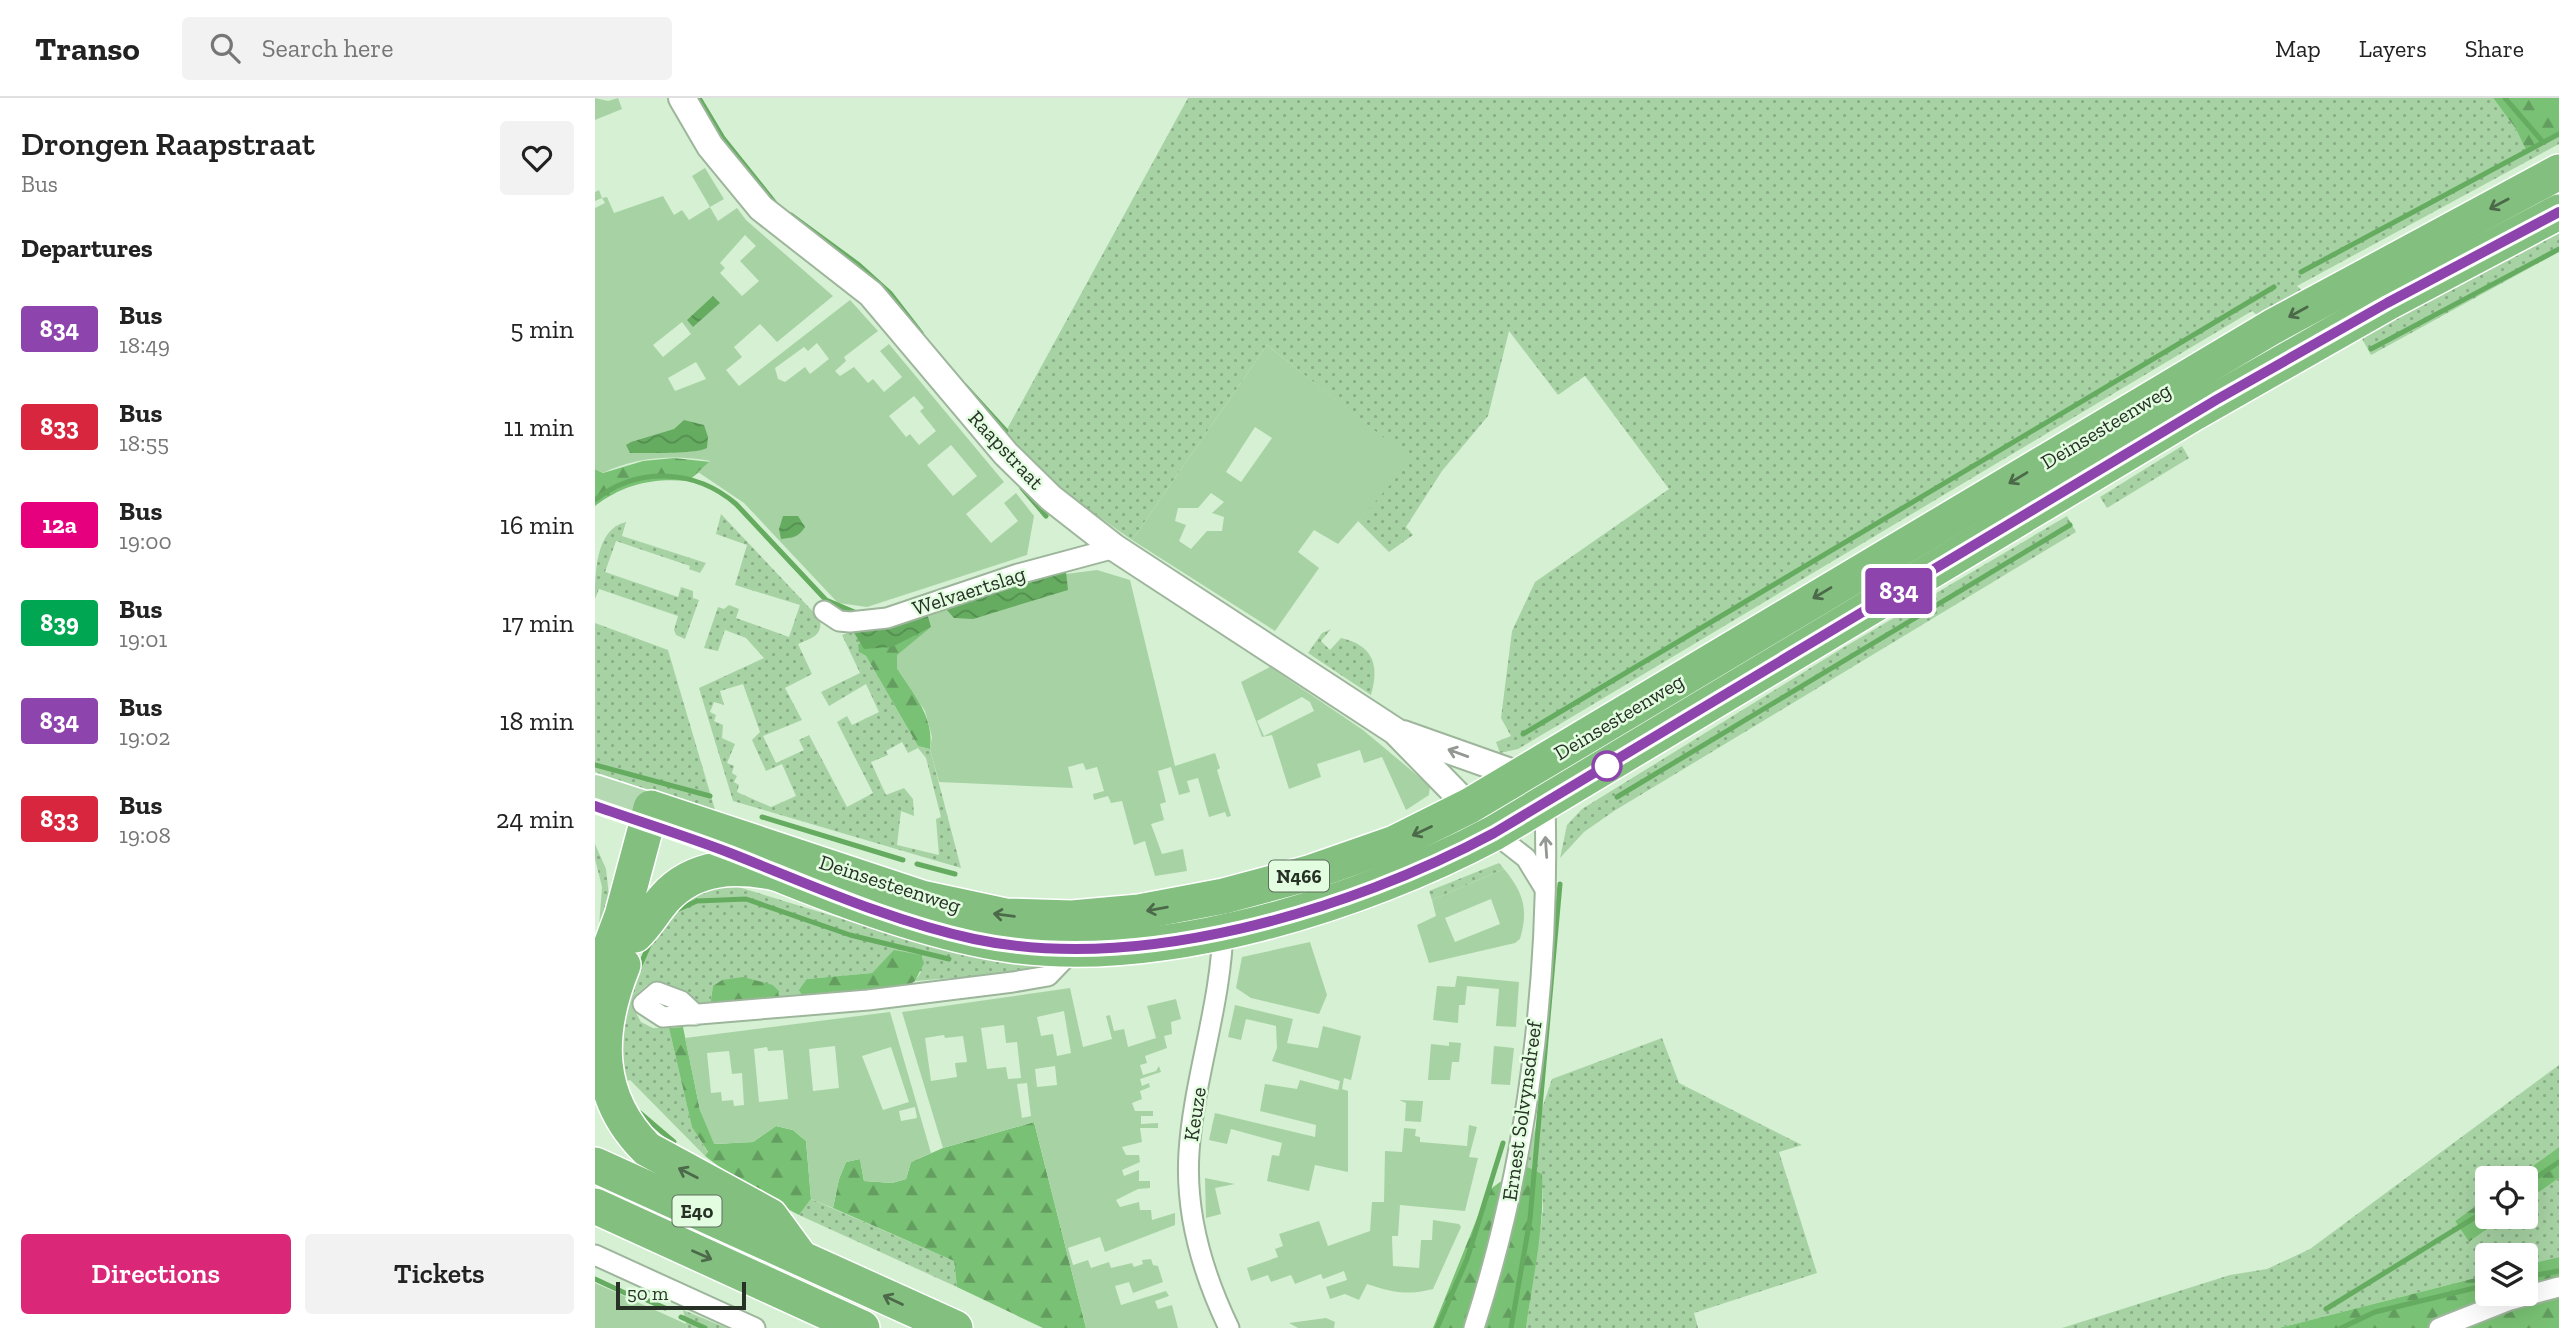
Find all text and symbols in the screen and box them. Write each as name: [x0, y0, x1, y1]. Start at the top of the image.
search box: [182, 17, 672, 80]
text: Transo: [35, 29, 140, 68]
icon: search: [206, 29, 244, 67]
text: Search here: [262, 32, 393, 64]
text: Map: [2275, 34, 2321, 63]
text: Layers: [2359, 34, 2427, 63]
text: Share: [2465, 34, 2524, 63]
button: heart: [500, 121, 574, 195]
text: Drongen Raapstraat: [21, 124, 315, 163]
text: Bus: [21, 170, 58, 198]
one-way arrow: [2489, 197, 2509, 211]
text: Departures: [21, 232, 153, 264]
text: Bus: [119, 299, 162, 331]
one-way arrow: [2289, 305, 2309, 319]
text: 5 min: [510, 313, 574, 345]
text: 834: [40, 314, 79, 343]
text: 18:49: [119, 331, 170, 359]
street label: Deinsesteenweg: [2036, 377, 2176, 474]
text: Bus: [119, 397, 162, 429]
street label: Raapstraat: [964, 405, 1049, 494]
text: 11 min: [503, 411, 574, 443]
text: 833: [40, 412, 79, 441]
text: 18:55: [119, 429, 169, 457]
one-way arrow: [2009, 472, 2029, 486]
text: Bus: [119, 495, 162, 527]
text: 16 min: [500, 509, 574, 541]
text: 12a: [42, 510, 77, 539]
text: 19:00: [119, 527, 172, 555]
street label: Welvaertslag: [909, 560, 1029, 621]
line badge: 834: [1859, 568, 1939, 614]
text: 834: [1879, 576, 1919, 605]
one-way arrow: [1813, 587, 1833, 601]
text: Bus: [119, 593, 162, 625]
text: 17 min: [502, 607, 574, 639]
text: 839: [40, 608, 79, 637]
text: 19:01: [119, 625, 167, 653]
street label: Deinsesteenweg: [1549, 668, 1689, 765]
text: Bus: [119, 691, 162, 723]
text: 18 min: [499, 705, 574, 737]
text: 834: [40, 706, 79, 735]
text: 19:02: [119, 723, 170, 751]
one-way arrow: [1448, 746, 1470, 759]
unlabelled marker: [1592, 751, 1622, 781]
text: Bus: [119, 789, 162, 821]
text: 24 min: [496, 803, 574, 835]
text: 833: [40, 804, 79, 833]
text: 19:08: [119, 821, 171, 849]
one-way arrow: [1412, 825, 1433, 838]
one-way arrow: [1539, 836, 1552, 859]
street label: Deinsesteenweg: [816, 849, 965, 918]
road number: N466: [1269, 860, 1329, 891]
one-way arrow: [1146, 902, 1168, 916]
one-way arrow: [993, 908, 1016, 921]
street label: Ernest Solvynsdreef: [1496, 1018, 1547, 1203]
street label: Keuze: [1178, 1085, 1211, 1143]
one-way arrow: [678, 1166, 699, 1179]
map controls: [2475, 1166, 2538, 1306]
button: locate: [2475, 1166, 2538, 1229]
road number: E40: [673, 1196, 721, 1226]
button: Directions: [21, 1234, 291, 1314]
button: Tickets: [305, 1234, 574, 1314]
button: layers: [2475, 1243, 2538, 1306]
one-way arrow: [691, 1249, 712, 1262]
scale bar: [616, 1279, 745, 1311]
text: 50 m: [627, 1282, 668, 1305]
one-way arrow: [883, 1293, 904, 1306]

